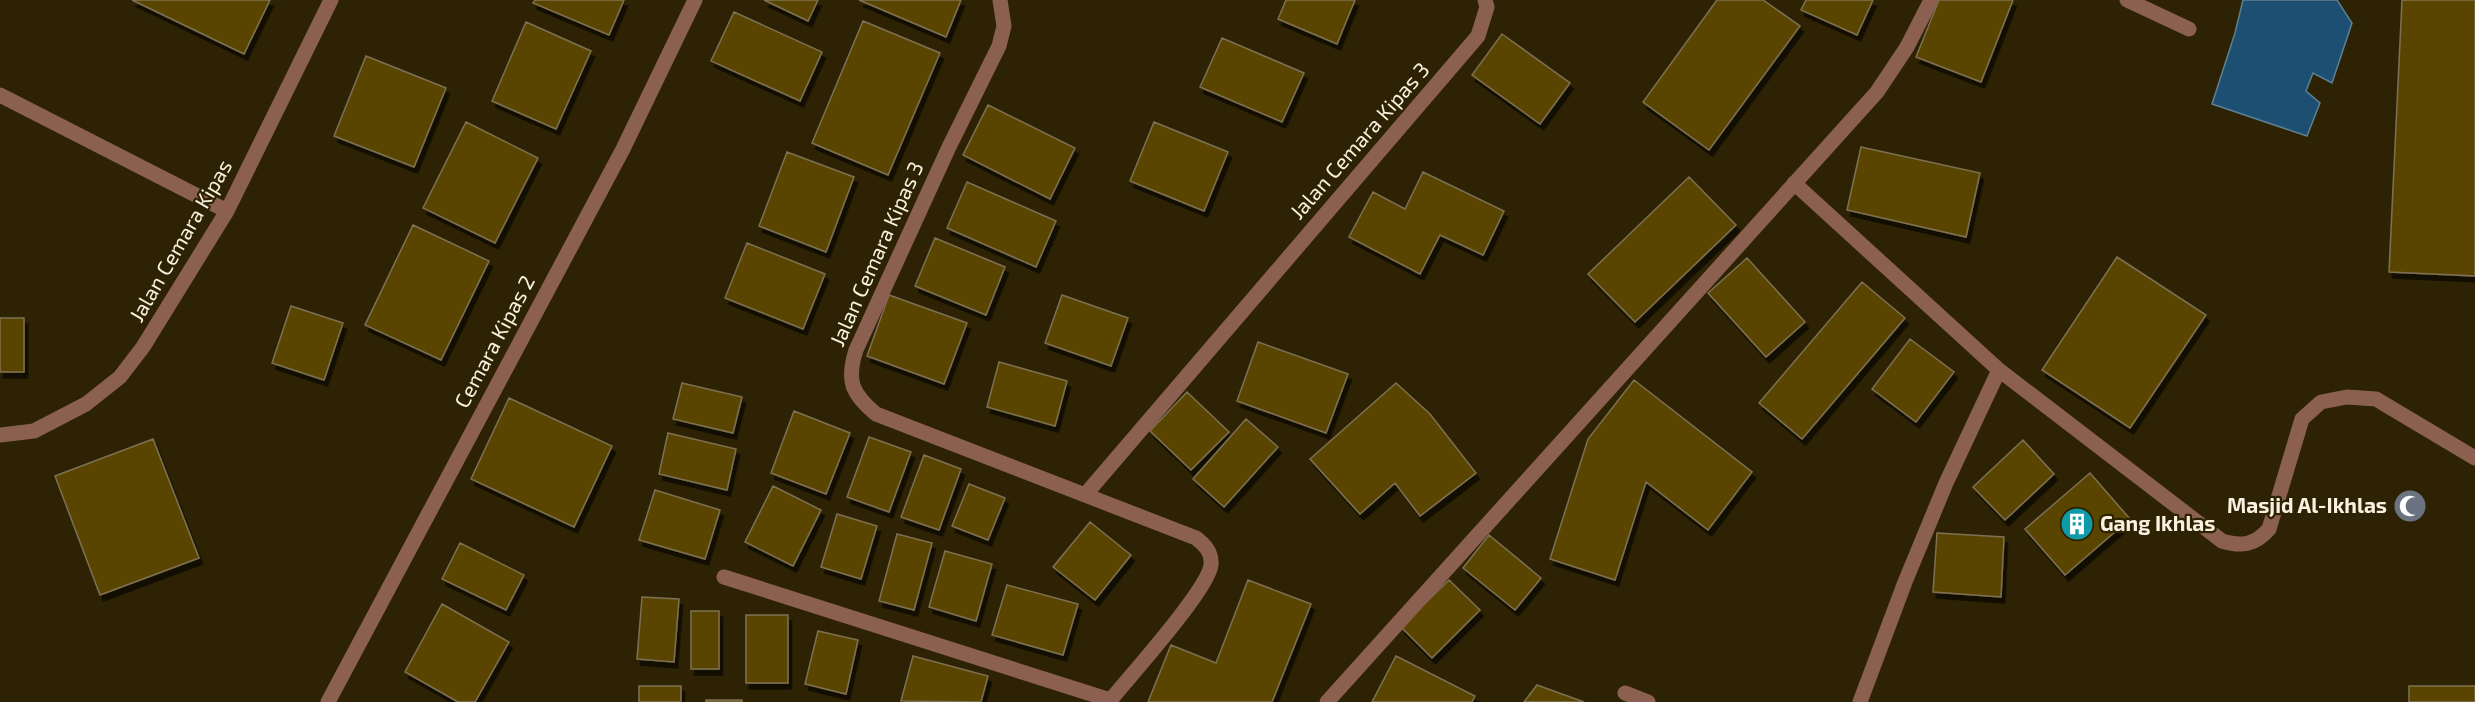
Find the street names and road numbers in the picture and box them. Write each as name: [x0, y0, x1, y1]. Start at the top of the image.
street label: Jalan Cemara Kipas 3: [1284, 57, 1434, 223]
street label: Jalan Cemara Kipas: [123, 155, 236, 326]
street label: Jalan Cemara Kipas 3: [824, 157, 928, 350]
street label: Cemara Kipas 2: [448, 271, 539, 412]

